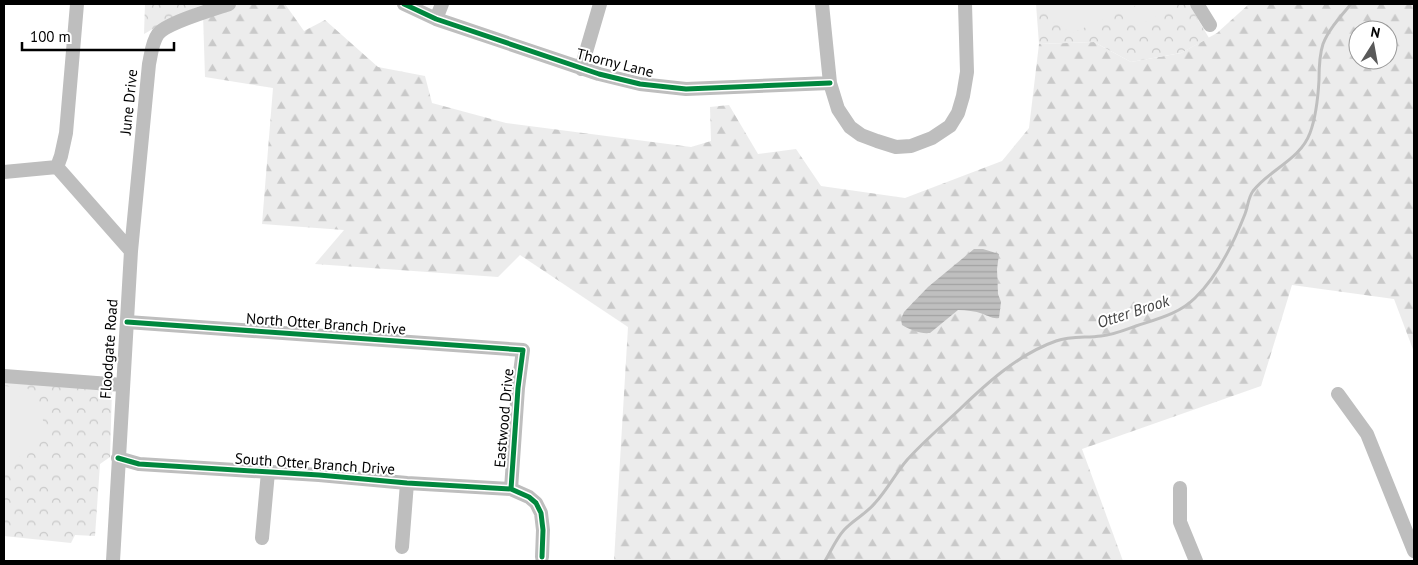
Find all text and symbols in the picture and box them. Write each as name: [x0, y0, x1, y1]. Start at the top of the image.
scale bar: [22, 20, 175, 52]
north arrow: [1348, 20, 1398, 70]
text: N: [1369, 23, 1382, 42]
text: 100 m: [30, 27, 71, 46]
street label: Thorny Lane: [574, 44, 656, 81]
street label: June Drive: [116, 68, 141, 137]
water label: Otter Brook: [1094, 290, 1172, 332]
street label: Floodgate Road: [96, 298, 121, 400]
street label: North Otter Branch Drive: [246, 308, 407, 339]
street label: Eastwood Drive: [490, 368, 517, 468]
street label: South Otter Branch Drive: [234, 448, 396, 479]

